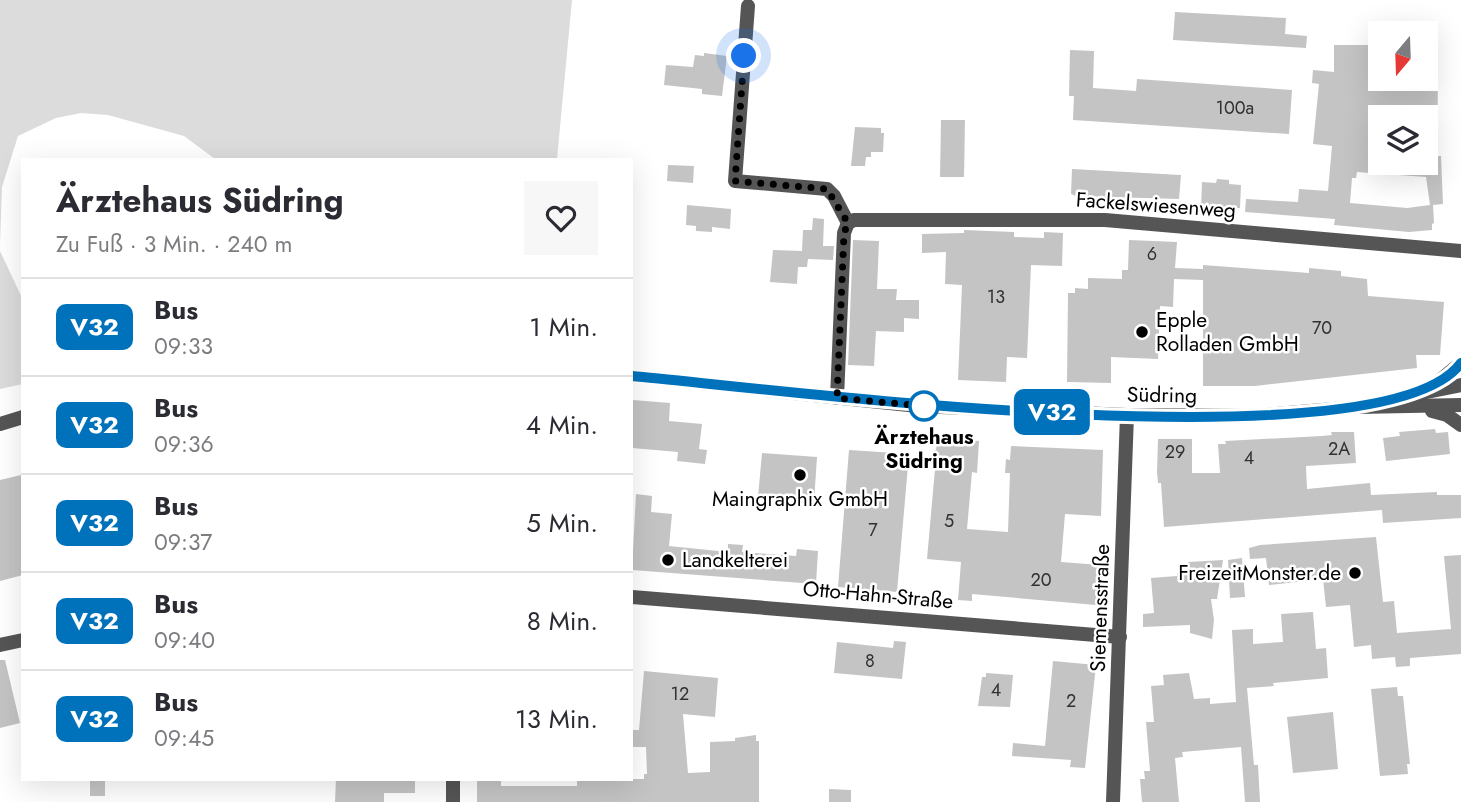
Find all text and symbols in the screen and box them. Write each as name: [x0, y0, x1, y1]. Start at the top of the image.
north arrow: [1368, 21, 1438, 91]
map controls: [1368, 21, 1438, 175]
your location: [726, 38, 761, 73]
house number: 100a: [1216, 95, 1254, 121]
button: layers: [1368, 105, 1438, 175]
text: Ärztehaus Südring: [56, 177, 344, 224]
button: heart: [524, 181, 598, 255]
street label: Fackelswiesenweg: [1075, 184, 1237, 226]
text: Zu Fuß · 3 Min. · 240 m: [56, 227, 293, 261]
house number: 6: [1147, 241, 1157, 267]
house number: 13: [987, 284, 1005, 310]
text: Bus: [154, 291, 198, 329]
place label: Epple Rolladen GmbH: [1156, 305, 1299, 359]
text: 1 Min.: [529, 308, 598, 346]
text: V32: [70, 309, 119, 344]
house number: 70: [1312, 315, 1332, 341]
marker: Epple Rolladen GmbH: [1134, 324, 1150, 340]
text: 09:33: [154, 329, 213, 363]
street label: Südring: [1127, 379, 1197, 411]
text: Bus: [154, 389, 198, 427]
line badge: V32: [1012, 389, 1092, 435]
marker: Ärztehaus Südring: [909, 391, 939, 421]
text: V32: [1028, 394, 1076, 429]
text: 4 Min.: [526, 406, 598, 444]
text: V32: [70, 407, 119, 442]
place label: Ärztehaus Südring: [873, 422, 974, 476]
text: 09:36: [154, 427, 214, 461]
house number: 2A: [1328, 436, 1350, 462]
house number: 29: [1165, 439, 1185, 465]
house number: 4: [1244, 445, 1254, 471]
marker: Maingraphix GmbH: [792, 467, 808, 483]
place label: Maingraphix GmbH: [712, 484, 888, 514]
text: Bus: [154, 487, 198, 525]
text: 5 Min.: [526, 504, 598, 542]
text: V32: [70, 505, 119, 540]
house number: 5: [944, 508, 954, 534]
house number: 7: [868, 517, 878, 543]
text: 09:37: [154, 525, 212, 559]
street label: Siemensstraße: [1083, 543, 1117, 672]
place label: Landkelterei: [682, 545, 788, 575]
marker: Landkelterei: [660, 552, 676, 568]
place label: FreizeitMonster.de: [1178, 558, 1341, 588]
marker: FreizeitMonster.de: [1347, 565, 1363, 581]
house number: 20: [1030, 567, 1052, 593]
street label: Otto-Hahn-Straße: [802, 573, 955, 617]
text: Bus: [154, 585, 198, 623]
text: 8 Min.: [527, 602, 598, 640]
text: V32: [70, 603, 119, 638]
text: 09:40: [154, 623, 215, 657]
house number: 8: [865, 648, 875, 674]
house number: 4: [991, 677, 1001, 703]
house number: 12: [671, 681, 689, 707]
text: Bus: [154, 683, 198, 721]
house number: 2: [1066, 688, 1076, 714]
text: 13 Min.: [515, 700, 598, 738]
text: V32: [70, 701, 119, 736]
text: 09:45: [154, 721, 214, 755]

